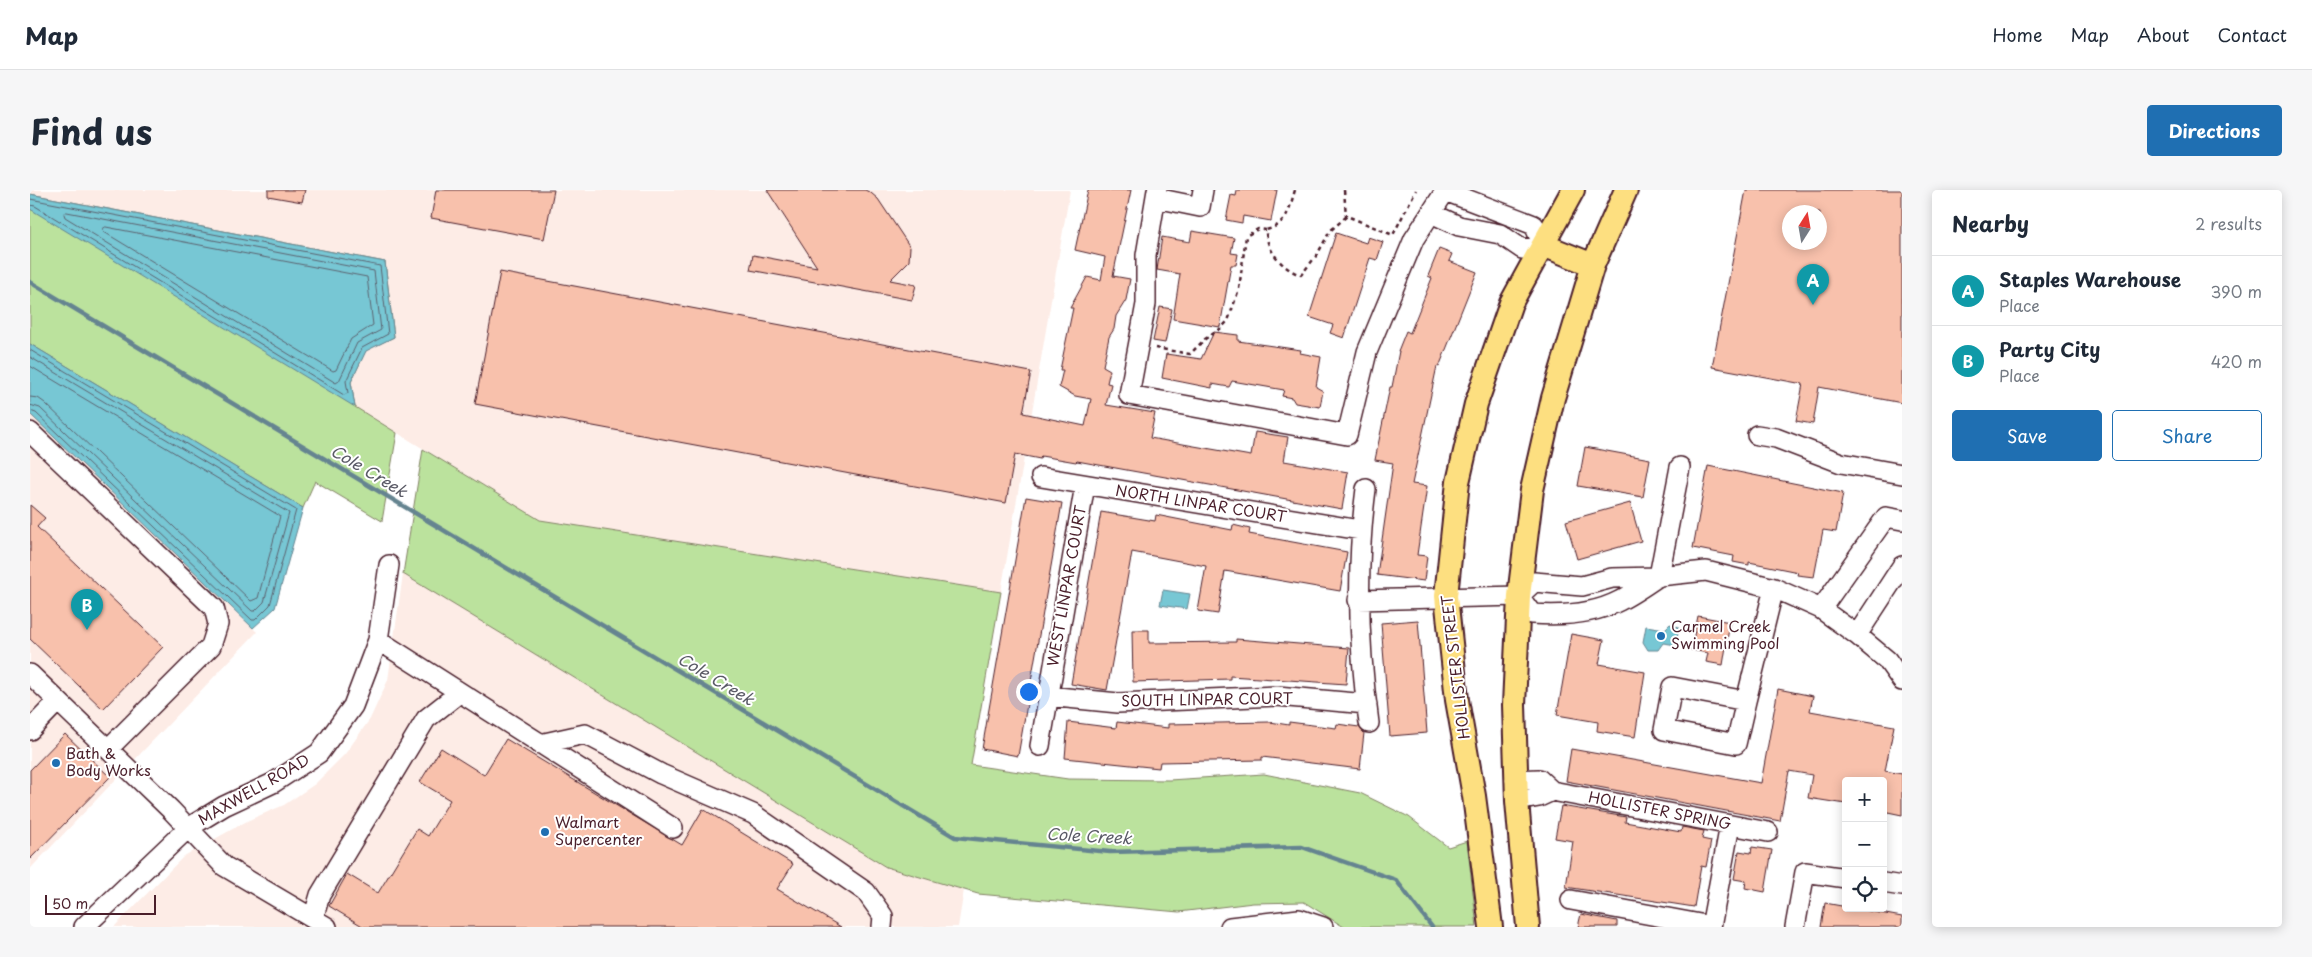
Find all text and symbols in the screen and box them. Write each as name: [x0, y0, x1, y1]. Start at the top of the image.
text: Map: [25, 17, 78, 53]
text: Home: [1992, 21, 2042, 48]
text: Map: [2070, 21, 2109, 48]
text: About: [2137, 21, 2189, 48]
text: Contact: [2217, 21, 2287, 48]
text: Find us: [30, 104, 152, 157]
button: Directions: [2147, 105, 2282, 156]
north arrow: [1782, 205, 1827, 250]
text: Nearby: [1952, 207, 2029, 239]
text: 2 results: [2195, 211, 2262, 235]
pin: A: [1797, 264, 1829, 305]
text: Staples Warehouse: [1999, 265, 2181, 293]
text: A: [1962, 279, 1974, 303]
text: 390 m: [2211, 279, 2262, 303]
text: Place: [1999, 293, 2040, 317]
text: Party City: [1999, 335, 2100, 363]
text: B: [1963, 349, 1973, 373]
text: 420 m: [2211, 349, 2262, 373]
text: Place: [1999, 363, 2040, 387]
button: Save: [1952, 410, 2102, 461]
button: Share: [2112, 410, 2262, 461]
water label: Cole Creek: [327, 438, 413, 503]
street label: NORTH LINPAR COURT: [1114, 478, 1289, 528]
street label: WEST LINPAR COURT: [1040, 502, 1091, 668]
pin: B: [71, 589, 103, 630]
street label: HOLLISTER STREET: [1434, 593, 1475, 741]
place label: Carmel Creek Swimming Pool: [1671, 614, 1780, 654]
marker: Carmel Creek Swimming Pool: [1655, 630, 1667, 642]
water label: Cole Creek: [674, 646, 760, 711]
your location: [1016, 679, 1042, 705]
street label: SOUTH LINPAR COURT: [1121, 685, 1294, 711]
place label: Bath & Body Works: [66, 741, 151, 781]
street label: MAXWELL ROAD: [193, 747, 313, 830]
marker: Bath & Body Works: [50, 757, 62, 769]
map controls: [1842, 777, 1887, 912]
button: +: [1842, 777, 1887, 822]
street label: HOLLISTER SPRING: [1587, 784, 1734, 835]
place label: Walmart Supercenter: [555, 810, 642, 850]
water label: Cole Creek: [1046, 821, 1134, 849]
button: −: [1842, 822, 1887, 867]
marker: Walmart Supercenter: [539, 826, 551, 838]
button: locate: [1842, 867, 1887, 912]
scale bar: [45, 892, 156, 915]
text: 50 m: [52, 893, 88, 914]

